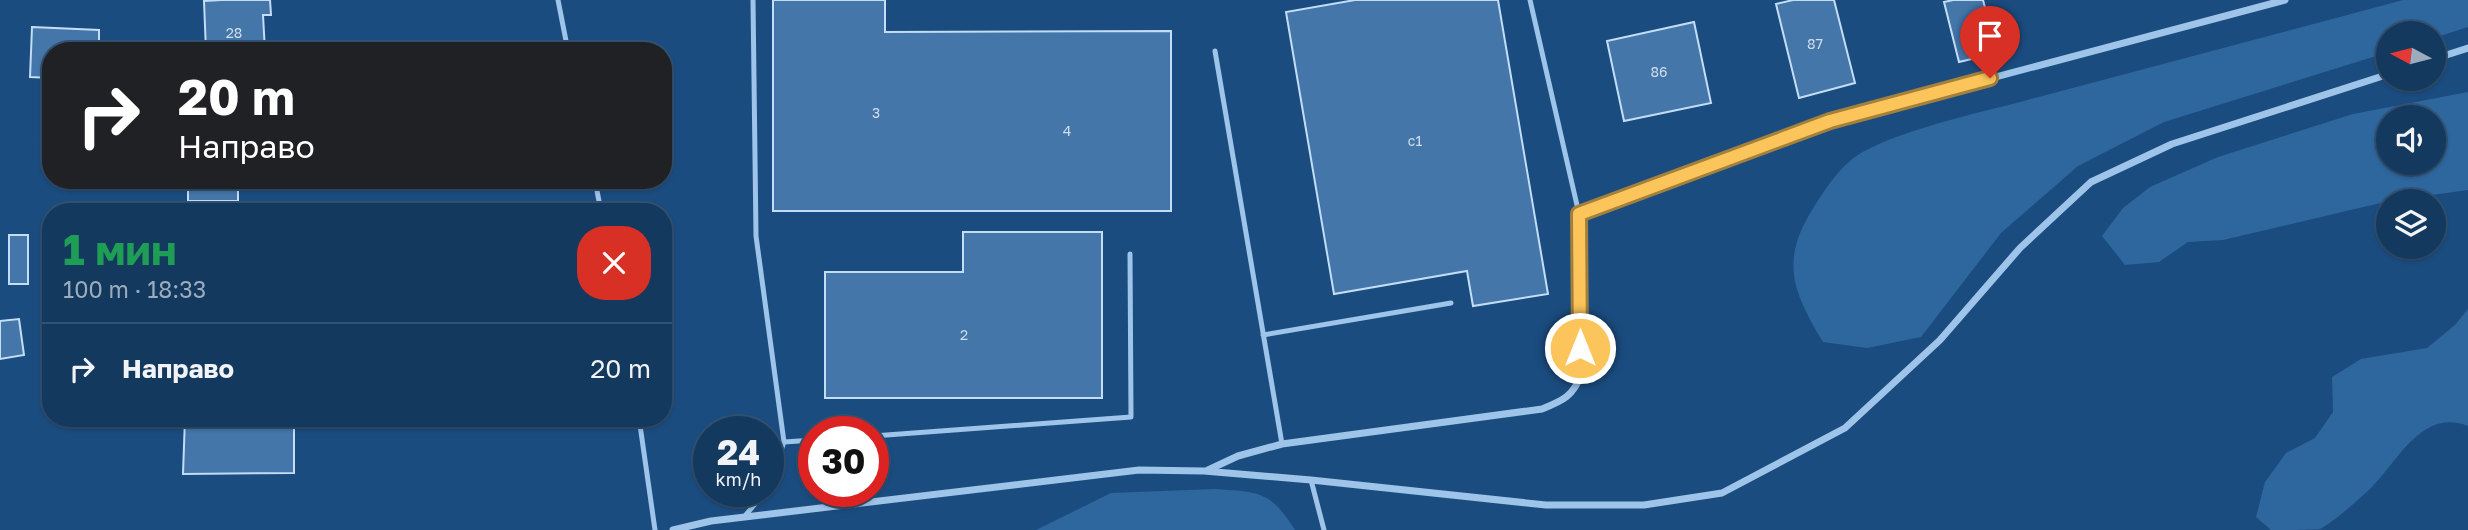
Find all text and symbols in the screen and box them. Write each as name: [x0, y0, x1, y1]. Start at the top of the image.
pin: [1960, 6, 2020, 78]
icon: arrive: [1971, 17, 2009, 55]
north arrow: [2376, 21, 2446, 91]
map controls: [2376, 21, 2446, 259]
house number: 28: [226, 24, 242, 41]
house number: 87: [1807, 35, 1823, 52]
house number: 86: [1650, 63, 1668, 80]
text: 20 m: [178, 67, 295, 126]
icon: right: [63, 70, 154, 161]
house number: 3: [872, 104, 880, 121]
button: sound: [2376, 105, 2446, 175]
house number: 4: [1063, 122, 1071, 139]
text: Направо: [178, 127, 315, 165]
house number: с1: [1408, 132, 1422, 149]
button: layers: [2376, 189, 2446, 259]
text: 1 мин: [63, 224, 177, 274]
button: close: [577, 226, 651, 300]
text: 100 m · 18:33: [63, 275, 206, 303]
position arrow: [1543, 311, 1617, 385]
house number: 2: [960, 326, 968, 343]
icon: right: [63, 350, 101, 388]
text: Направо: [122, 353, 234, 384]
text: 20 m: [590, 353, 651, 384]
speed limit sign: 30: [798, 416, 889, 507]
text: 24: [717, 431, 760, 473]
text: km/h: [716, 468, 761, 490]

